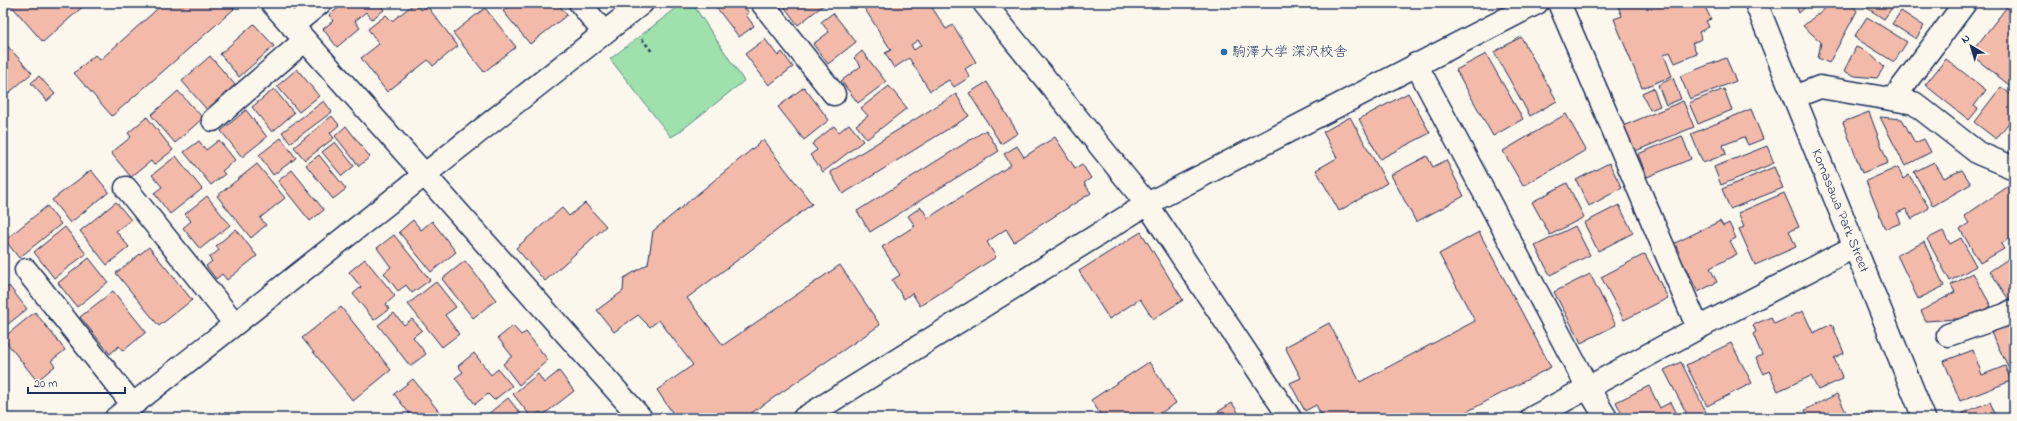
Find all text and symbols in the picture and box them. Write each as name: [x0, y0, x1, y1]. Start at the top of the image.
north arrow: [1951, 26, 1991, 66]
text: N: [1958, 30, 1973, 48]
place label: 駒澤大学 深沢校舎: [1232, 42, 1348, 63]
marker: 駒澤大学 深沢校舎: [1219, 47, 1229, 57]
street label: Komasawa Park Street: [1806, 146, 1874, 276]
scale bar: [28, 369, 125, 395]
text: 20 m: [34, 375, 57, 393]

